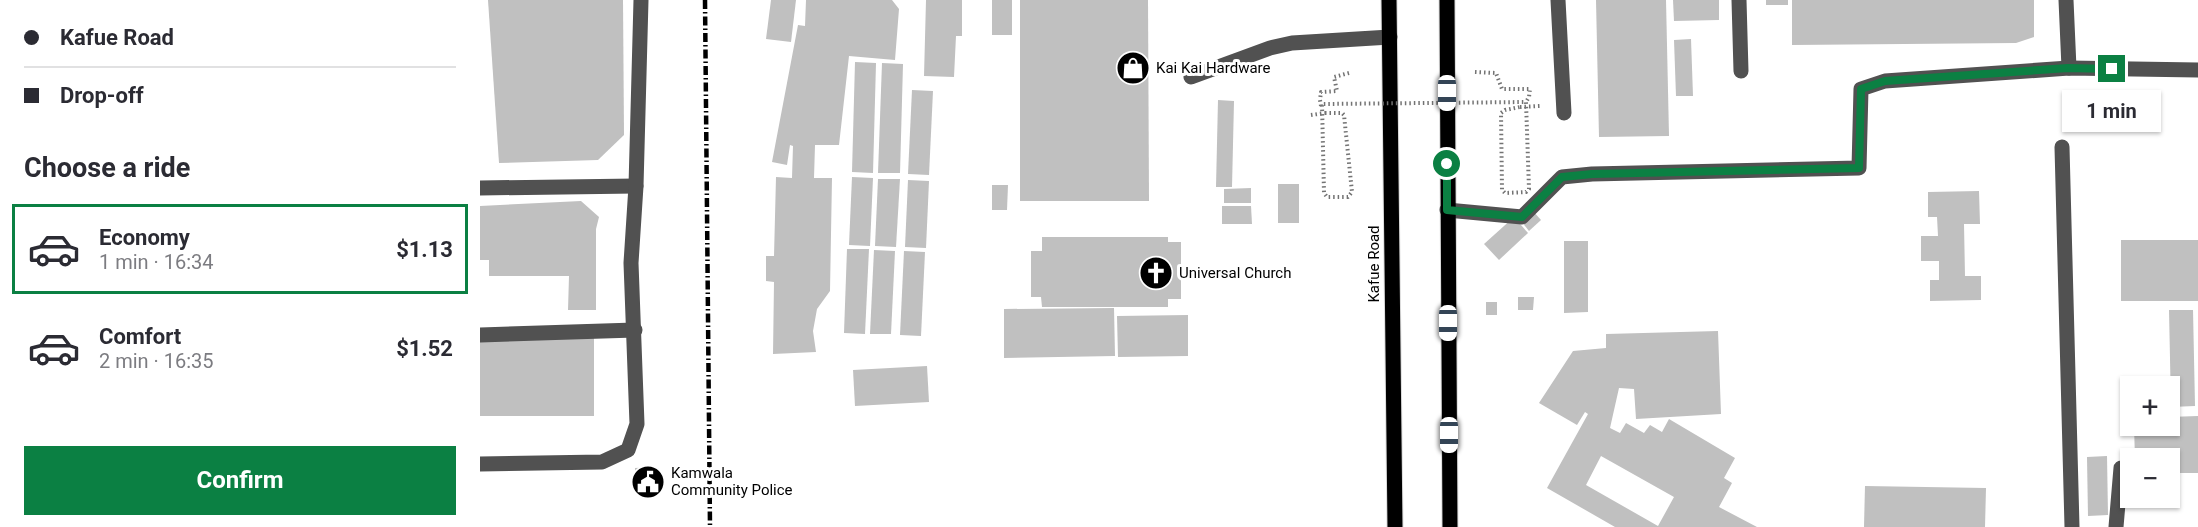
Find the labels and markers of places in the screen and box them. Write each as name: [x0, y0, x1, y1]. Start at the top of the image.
shop icon: Kai Kai Hardware: [1115, 50, 1151, 86]
place label: Kai Kai Hardware: [1156, 59, 1271, 77]
church icon: Universal Church: [1138, 255, 1174, 291]
place label: Universal Church: [1179, 264, 1292, 282]
public building icon: Kamwala Community Police: [630, 464, 666, 500]
place label: Kamwala Community Police: [671, 464, 793, 499]

